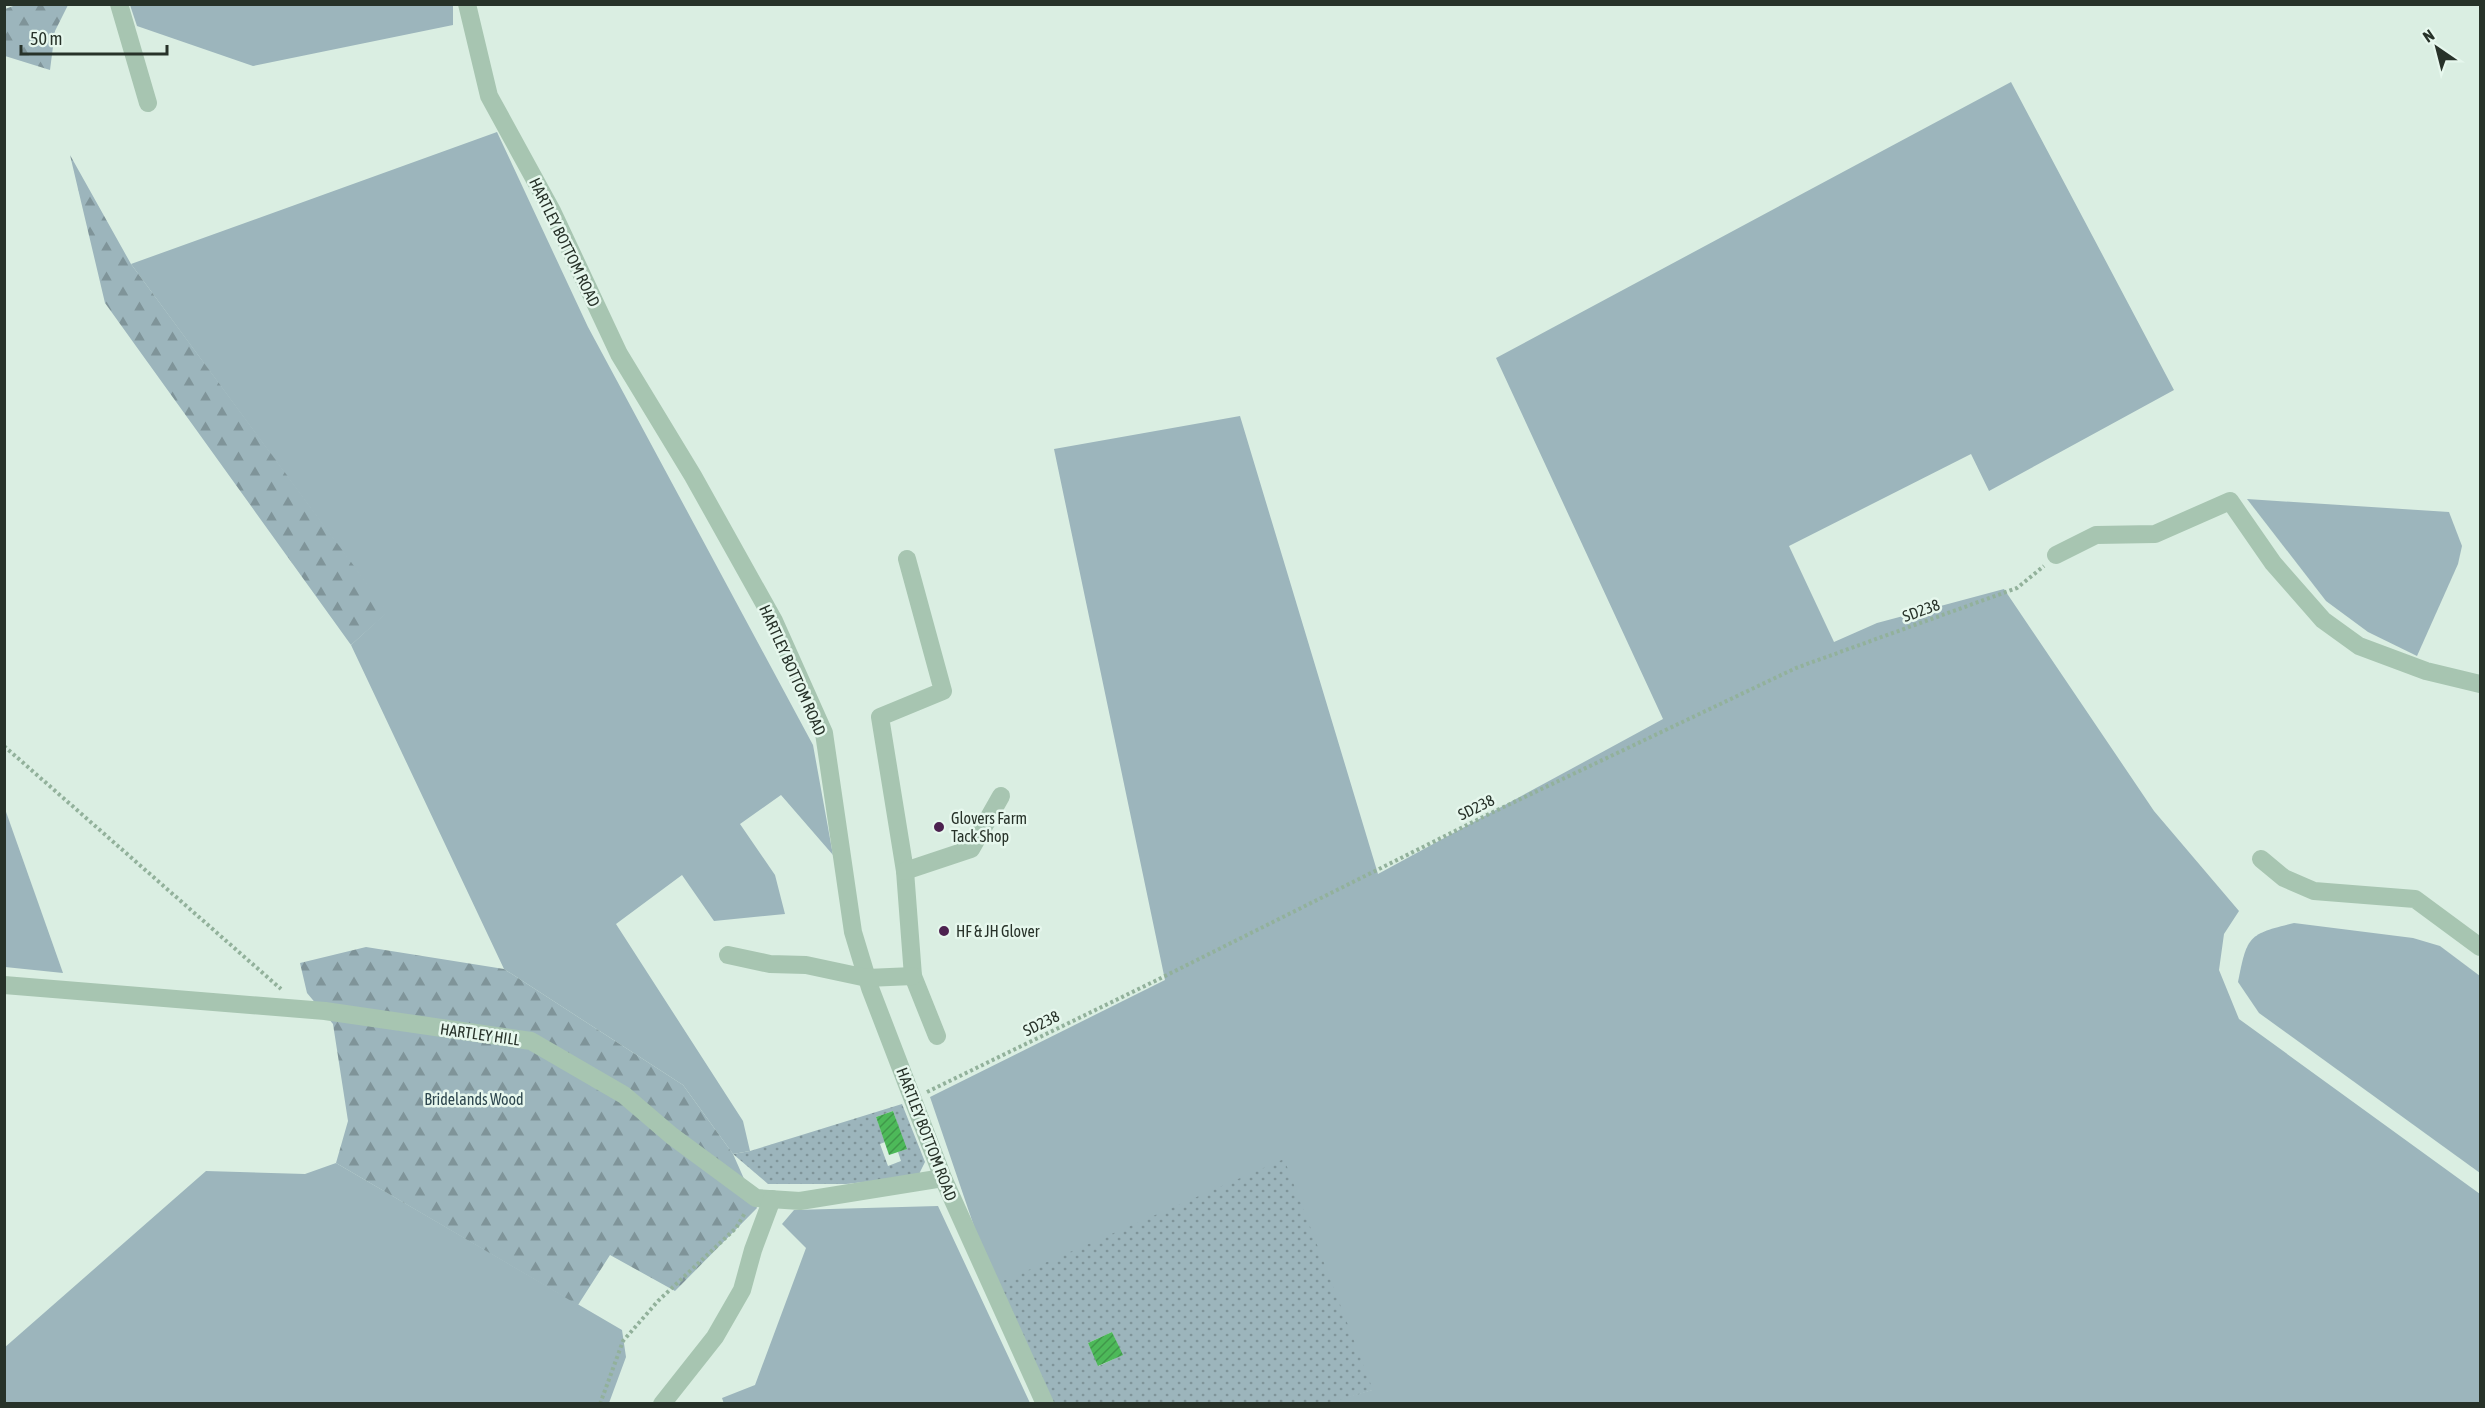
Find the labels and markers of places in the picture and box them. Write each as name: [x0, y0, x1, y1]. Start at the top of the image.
place label: Glovers Farm Tack Shop: [951, 809, 1027, 846]
marker: Glovers Farm Tack Shop: [932, 820, 946, 834]
place label: HF & JH Glover: [956, 922, 1040, 940]
marker: HF & JH Glover: [937, 924, 951, 938]

